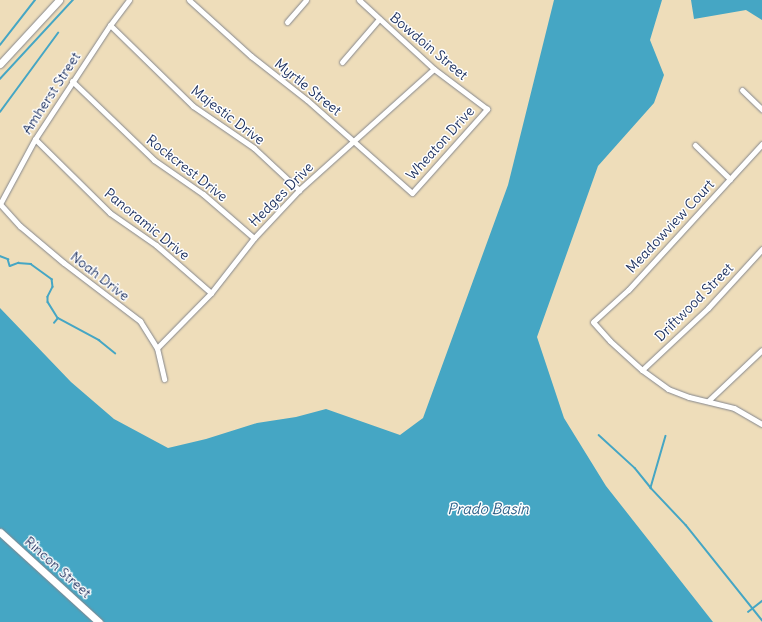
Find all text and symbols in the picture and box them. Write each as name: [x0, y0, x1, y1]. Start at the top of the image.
street label: Bowdoin Street: [387, 9, 471, 83]
street label: Amherst Street: [18, 49, 84, 137]
street label: Myrtle Street: [271, 55, 345, 119]
street label: Majestic Drive: [188, 82, 268, 148]
street label: Wheaton Drive: [402, 103, 478, 183]
street label: Rockcrest Drive: [143, 131, 231, 205]
street label: Hedges Drive: [245, 158, 317, 230]
street label: Meadowview Court: [623, 176, 717, 276]
street label: Panoramic Drive: [101, 185, 193, 263]
street label: Noah Drive: [67, 248, 133, 304]
street label: Driftwood Street: [651, 259, 737, 345]
water label: Prado Basin: [447, 500, 529, 518]
street label: Rincon Street: [21, 533, 95, 601]

